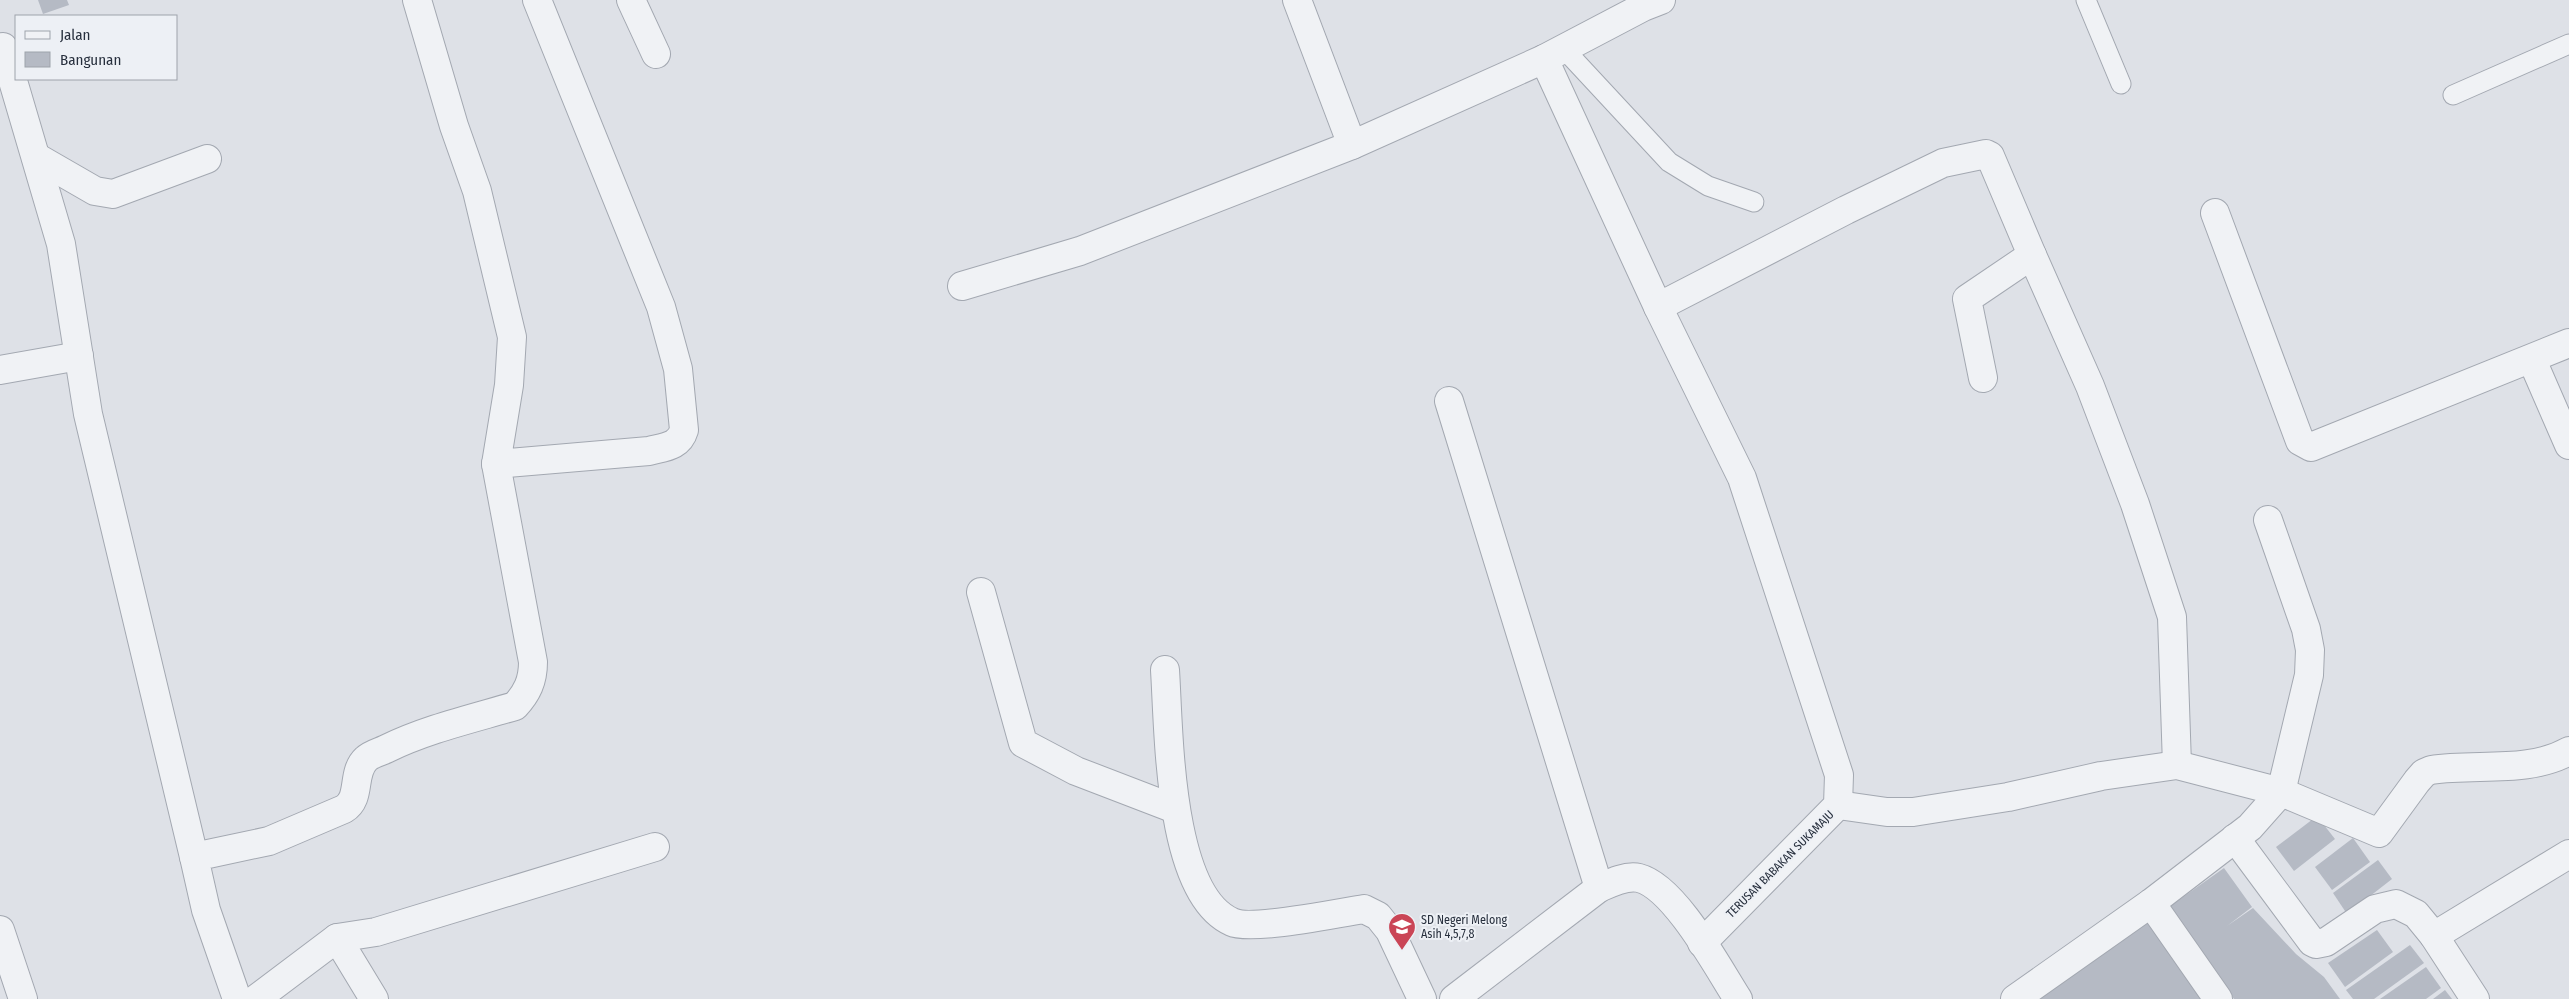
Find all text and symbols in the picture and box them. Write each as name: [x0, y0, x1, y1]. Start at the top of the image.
legend: [15, 15, 178, 80]
text: Jalan: [60, 26, 90, 44]
text: Bangunan: [60, 51, 121, 69]
street label: TERUSAN BABAKAN SUKAMAJU: [1723, 807, 1837, 921]
school or university icon: SD Negeri Melong Asih 4,5,7,8: [1387, 912, 1417, 951]
place label: SD Negeri Melong Asih 4,5,7,8: [1421, 913, 1508, 941]

